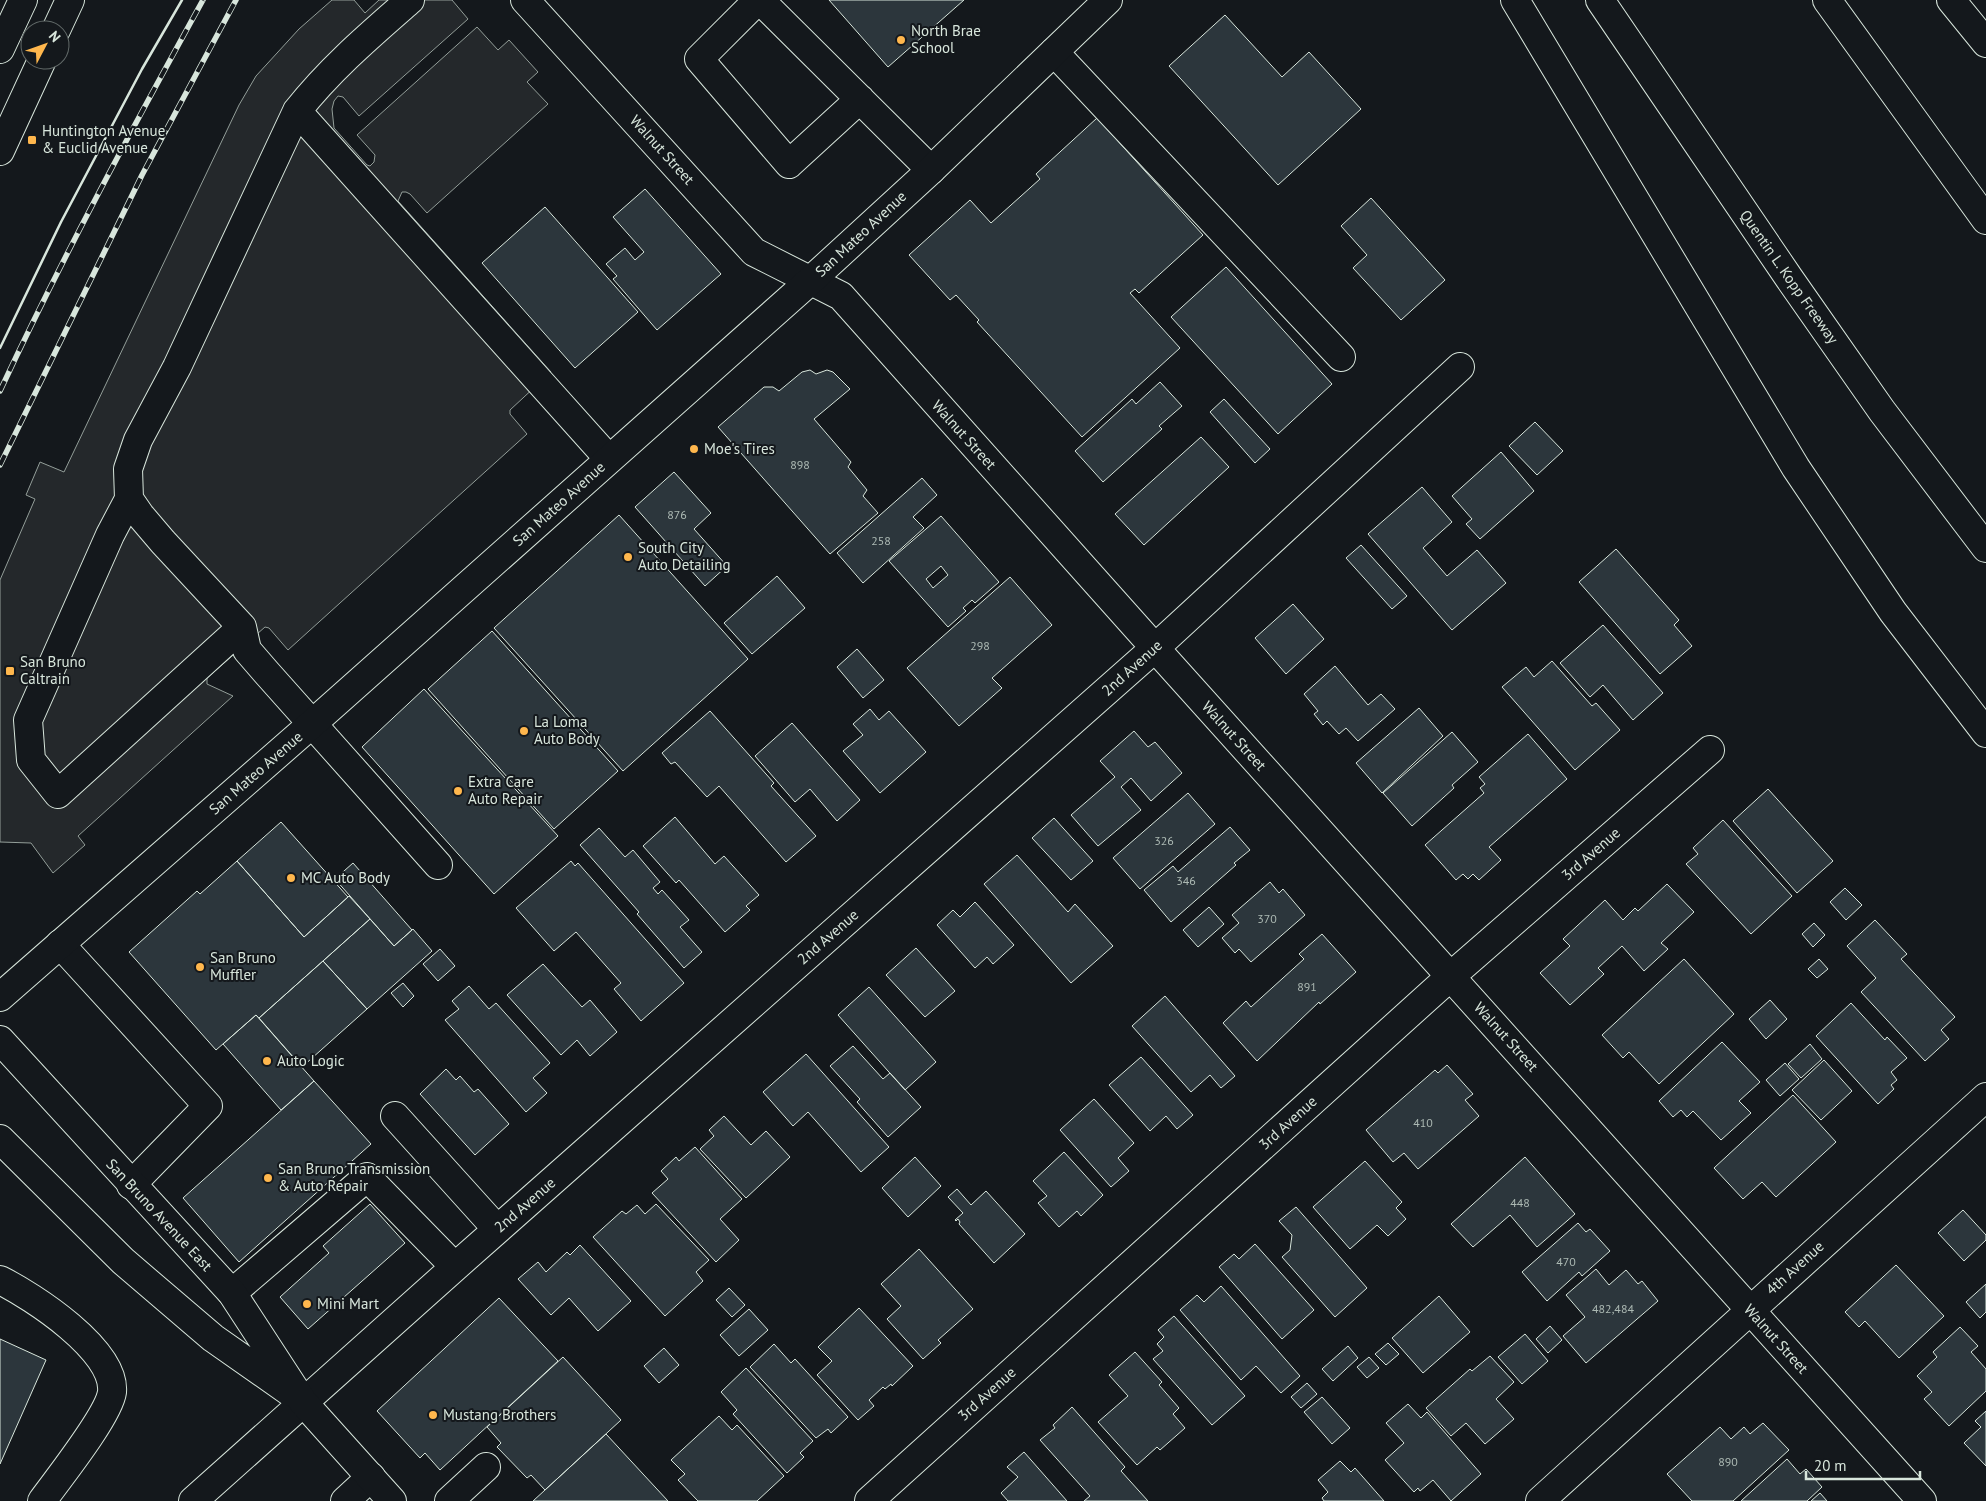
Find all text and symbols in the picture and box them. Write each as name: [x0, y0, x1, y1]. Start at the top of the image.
north arrow: [20, 20, 70, 70]
place label: North Brae School: [911, 21, 981, 57]
text: N: [45, 27, 65, 46]
marker: North Brae School: [895, 34, 907, 46]
street label: Walnut Street: [626, 111, 699, 188]
place label: Huntington Avenue & Euclid Avenue: [42, 121, 165, 157]
marker: Huntington Avenue & Euclid Avenue: [26, 134, 38, 146]
street label: San Mateo Avenue: [811, 187, 910, 281]
street label: Quentin L. Kopp Freeway: [1736, 206, 1843, 347]
street label: Walnut Street: [928, 396, 1001, 473]
place label: Moe's Tires: [704, 439, 775, 458]
marker: Moe's Tires: [688, 443, 700, 455]
street label: San Mateo Avenue: [509, 457, 609, 550]
house number: 898: [790, 457, 810, 472]
house number: 876: [667, 507, 687, 522]
house number: 258: [871, 533, 891, 548]
place label: South City Auto Detailing: [638, 538, 730, 574]
marker: South City Auto Detailing: [622, 551, 634, 563]
street label: 2nd Avenue: [1098, 636, 1166, 700]
house number: 298: [970, 638, 990, 653]
place label: San Bruno Caltrain: [20, 652, 86, 688]
marker: San Bruno Caltrain: [4, 665, 16, 677]
street label: Walnut Street: [1198, 697, 1271, 774]
place label: La Loma Auto Body: [534, 712, 600, 748]
marker: La Loma Auto Body: [518, 725, 530, 737]
street label: San Mateo Avenue: [205, 727, 306, 818]
place label: Extra Care Auto Repair: [468, 772, 542, 808]
marker: Extra Care Auto Repair: [452, 785, 464, 797]
street label: 3rd Avenue: [1557, 823, 1624, 884]
house number: 326: [1154, 833, 1174, 848]
place label: MC Auto Body: [301, 868, 390, 887]
marker: MC Auto Body: [285, 872, 297, 884]
house number: 346: [1176, 873, 1196, 888]
street label: 2nd Avenue: [793, 905, 862, 968]
house number: 370: [1257, 911, 1277, 926]
place label: San Bruno Muffler: [210, 948, 276, 984]
marker: San Bruno Muffler: [194, 961, 206, 973]
house number: 891: [1297, 979, 1317, 994]
street label: Walnut Street: [1470, 998, 1543, 1075]
place label: Auto Logic: [277, 1051, 345, 1070]
marker: Auto Logic: [261, 1055, 273, 1067]
street label: 3rd Avenue: [1255, 1092, 1321, 1154]
house number: 410: [1413, 1115, 1433, 1130]
street label: San Bruno Avenue East: [102, 1154, 216, 1275]
place label: San Bruno Transmission & Auto Repair: [278, 1159, 430, 1195]
marker: San Bruno Transmission & Auto Repair: [262, 1172, 274, 1184]
street label: 2nd Avenue: [490, 1173, 559, 1236]
house number: 448: [1510, 1195, 1530, 1210]
street label: 4th Avenue: [1762, 1237, 1828, 1299]
house number: 470: [1556, 1254, 1576, 1269]
place label: Mini Mart: [317, 1294, 379, 1313]
marker: Mini Mart: [301, 1298, 313, 1310]
street label: Walnut Street: [1740, 1300, 1813, 1377]
house number: 482,484: [1592, 1301, 1634, 1316]
street label: 3rd Avenue: [954, 1363, 1020, 1425]
place label: Mustang Brothers: [443, 1405, 556, 1424]
marker: Mustang Brothers: [427, 1409, 439, 1421]
scale bar: [1806, 1448, 1920, 1480]
house number: 890: [1718, 1454, 1738, 1469]
text: 20 m: [1814, 1456, 1847, 1475]

